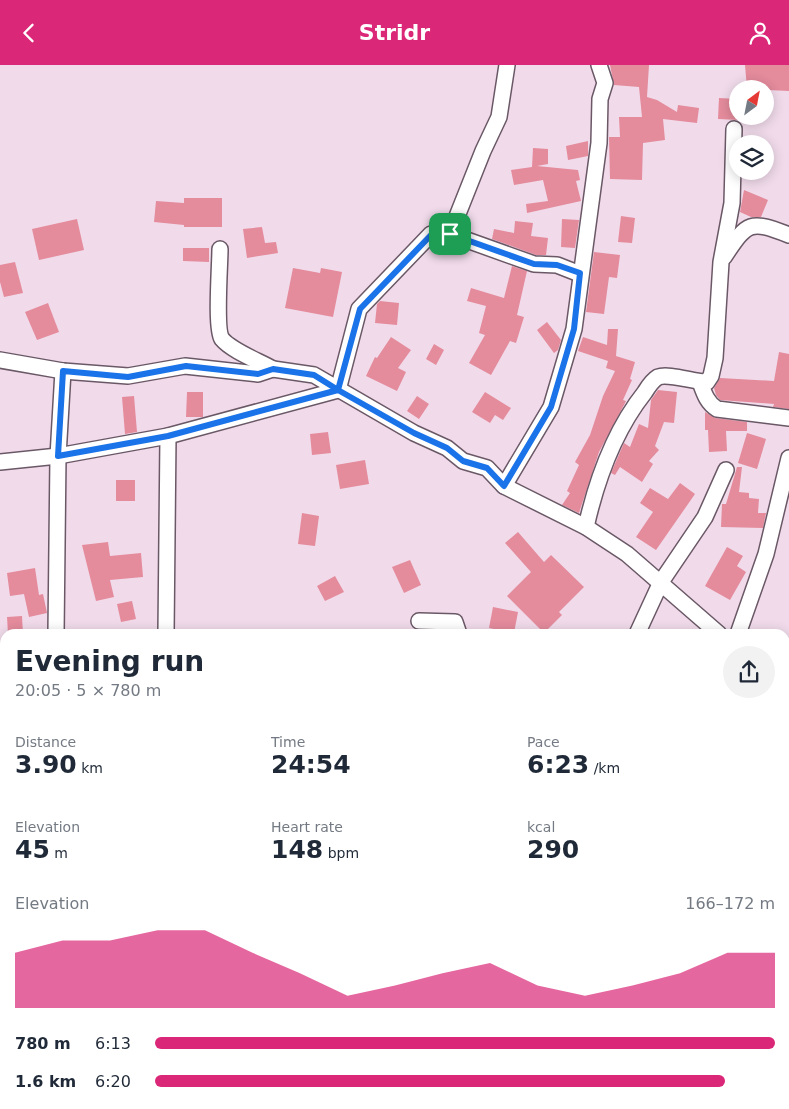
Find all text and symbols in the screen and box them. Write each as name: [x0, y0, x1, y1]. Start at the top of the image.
icon: back: [15, 19, 43, 47]
icon: person: [746, 19, 774, 47]
text: Stridr: [359, 20, 430, 45]
north arrow: [729, 80, 774, 125]
map controls: [729, 80, 774, 180]
button: layers: [729, 135, 774, 180]
pin: [429, 213, 471, 255]
icon: arrive: [436, 220, 464, 248]
text: Evening run: [15, 645, 204, 678]
button: share: [723, 646, 775, 698]
text: 20:05 · 5 × 780 m: [15, 681, 161, 700]
text: Distance: [15, 734, 76, 750]
text: Time: [271, 734, 305, 750]
text: Pace: [527, 734, 560, 750]
text: 3.90: [15, 750, 77, 779]
text: 24:54: [271, 750, 351, 779]
text: 6:23: [527, 750, 589, 779]
text: km: [77, 760, 103, 776]
text: /km: [589, 760, 620, 776]
text: Elevation: [15, 819, 80, 835]
text: Heart rate: [271, 819, 343, 835]
text: kcal: [527, 819, 555, 835]
text: 45: [15, 835, 50, 864]
text: 148: [271, 835, 323, 864]
text: 290: [527, 835, 579, 864]
text: m: [50, 845, 68, 861]
text: bpm: [323, 845, 359, 861]
text: Elevation: [15, 894, 89, 913]
text: 166–172 m: [685, 894, 775, 913]
text: 780 m: [15, 1034, 71, 1053]
text: 6:13: [95, 1034, 131, 1053]
text: 1.6 km: [15, 1072, 76, 1091]
text: 6:20: [95, 1072, 131, 1091]

